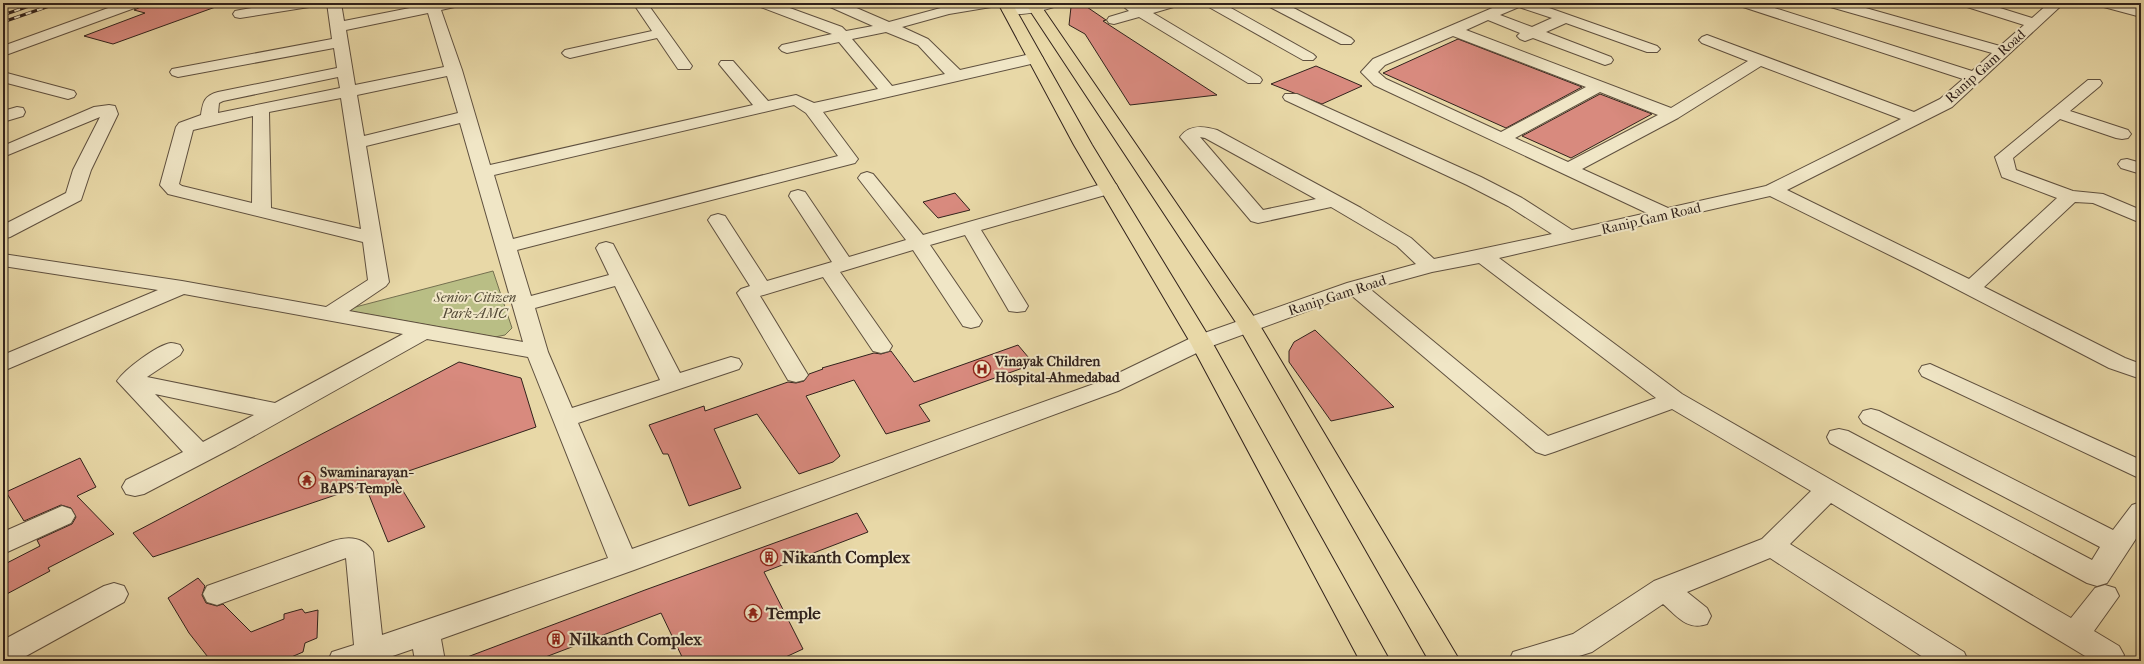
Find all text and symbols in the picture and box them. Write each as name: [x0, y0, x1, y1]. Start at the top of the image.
street label: Ranip Gam Road: [1942, 26, 2029, 107]
street label: Ranip Gam Road: [1600, 199, 1703, 238]
street label: Ranip Gam Road: [1286, 272, 1389, 319]
park label: Senior Citizen Park-AMC: [433, 289, 516, 322]
place label: Vinayak Children Hospital-Ahmedabad: [994, 353, 1121, 386]
hospital icon: Vinayak Children Hospital-Ahmedabad: [972, 359, 992, 379]
place label: Swaminarayan- BAPS Temple: [320, 464, 414, 497]
temple icon: Swaminarayan- BAPS Temple: [297, 470, 317, 490]
building icon: Nikanth Complex: [759, 547, 779, 567]
place label: Nikanth Complex: [782, 547, 910, 568]
temple icon: Temple: [743, 603, 763, 623]
place label: Temple: [765, 603, 821, 624]
building icon: Nilkanth Complex: [546, 629, 566, 649]
place label: Nilkanth Complex: [569, 629, 702, 650]

